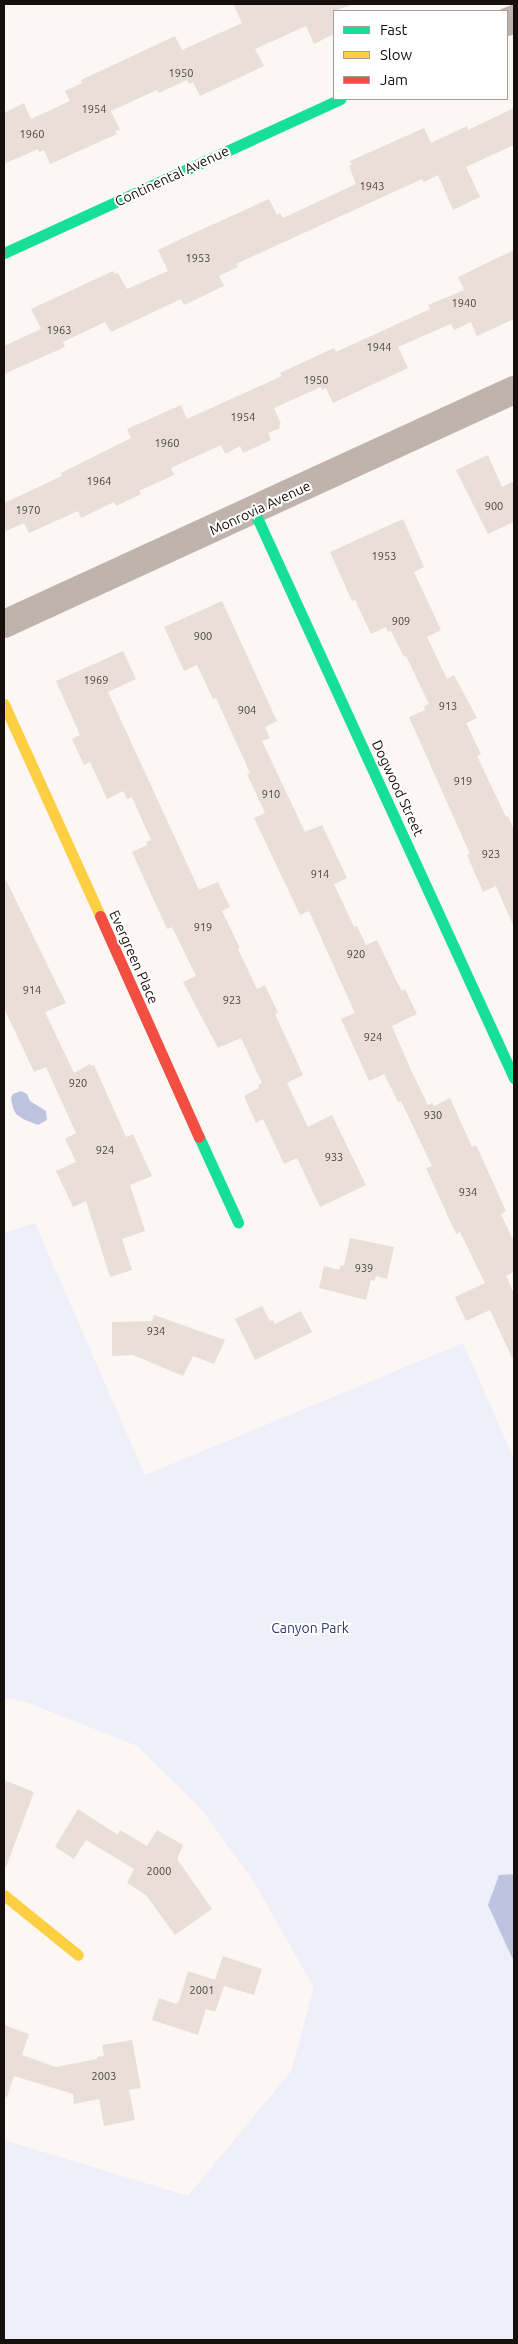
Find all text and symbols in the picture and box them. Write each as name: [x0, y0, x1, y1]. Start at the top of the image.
legend: [333, 10, 508, 100]
text: Fast: [380, 21, 407, 38]
text: Slow: [380, 46, 412, 63]
house number: 1950: [169, 66, 193, 80]
text: Jam: [380, 71, 408, 88]
house number: 1954: [82, 102, 106, 116]
house number: 1960: [20, 127, 44, 141]
street label: Continental Avenue: [112, 142, 232, 210]
house number: 1943: [360, 179, 384, 193]
house number: 1953: [186, 251, 210, 265]
house number: 1940: [452, 296, 476, 310]
house number: 1963: [47, 323, 71, 337]
house number: 1944: [367, 340, 391, 354]
house number: 1950: [304, 373, 328, 387]
house number: 1954: [231, 410, 255, 424]
house number: 1960: [155, 436, 179, 450]
house number: 1964: [87, 474, 111, 488]
street label: Monrovia Avenue: [207, 477, 313, 539]
house number: 900: [485, 499, 503, 513]
house number: 1970: [16, 503, 40, 517]
house number: 1953: [372, 549, 396, 563]
house number: 909: [392, 614, 410, 628]
house number: 900: [194, 629, 212, 643]
house number: 1969: [84, 673, 108, 687]
house number: 913: [439, 699, 457, 713]
house number: 904: [238, 703, 256, 717]
street label: Dogwood Street: [368, 737, 428, 839]
house number: 919: [454, 774, 472, 788]
house number: 910: [262, 787, 280, 801]
house number: 923: [482, 847, 500, 861]
house number: 914: [311, 867, 329, 881]
street label: Evergreen Place: [106, 907, 162, 1007]
house number: 919: [194, 920, 212, 934]
house number: 920: [347, 947, 365, 961]
house number: 914: [23, 983, 41, 997]
house number: 923: [223, 993, 241, 1007]
house number: 924: [364, 1030, 382, 1044]
house number: 920: [69, 1076, 87, 1090]
house number: 930: [424, 1108, 442, 1122]
house number: 924: [96, 1143, 114, 1157]
house number: 933: [325, 1150, 343, 1164]
house number: 934: [459, 1185, 477, 1199]
house number: 939: [355, 1261, 373, 1275]
house number: 934: [147, 1324, 165, 1338]
park label: Canyon Park: [271, 1620, 349, 1636]
house number: 2000: [147, 1864, 171, 1878]
house number: 2001: [190, 1983, 214, 1997]
house number: 2003: [92, 2069, 116, 2083]

